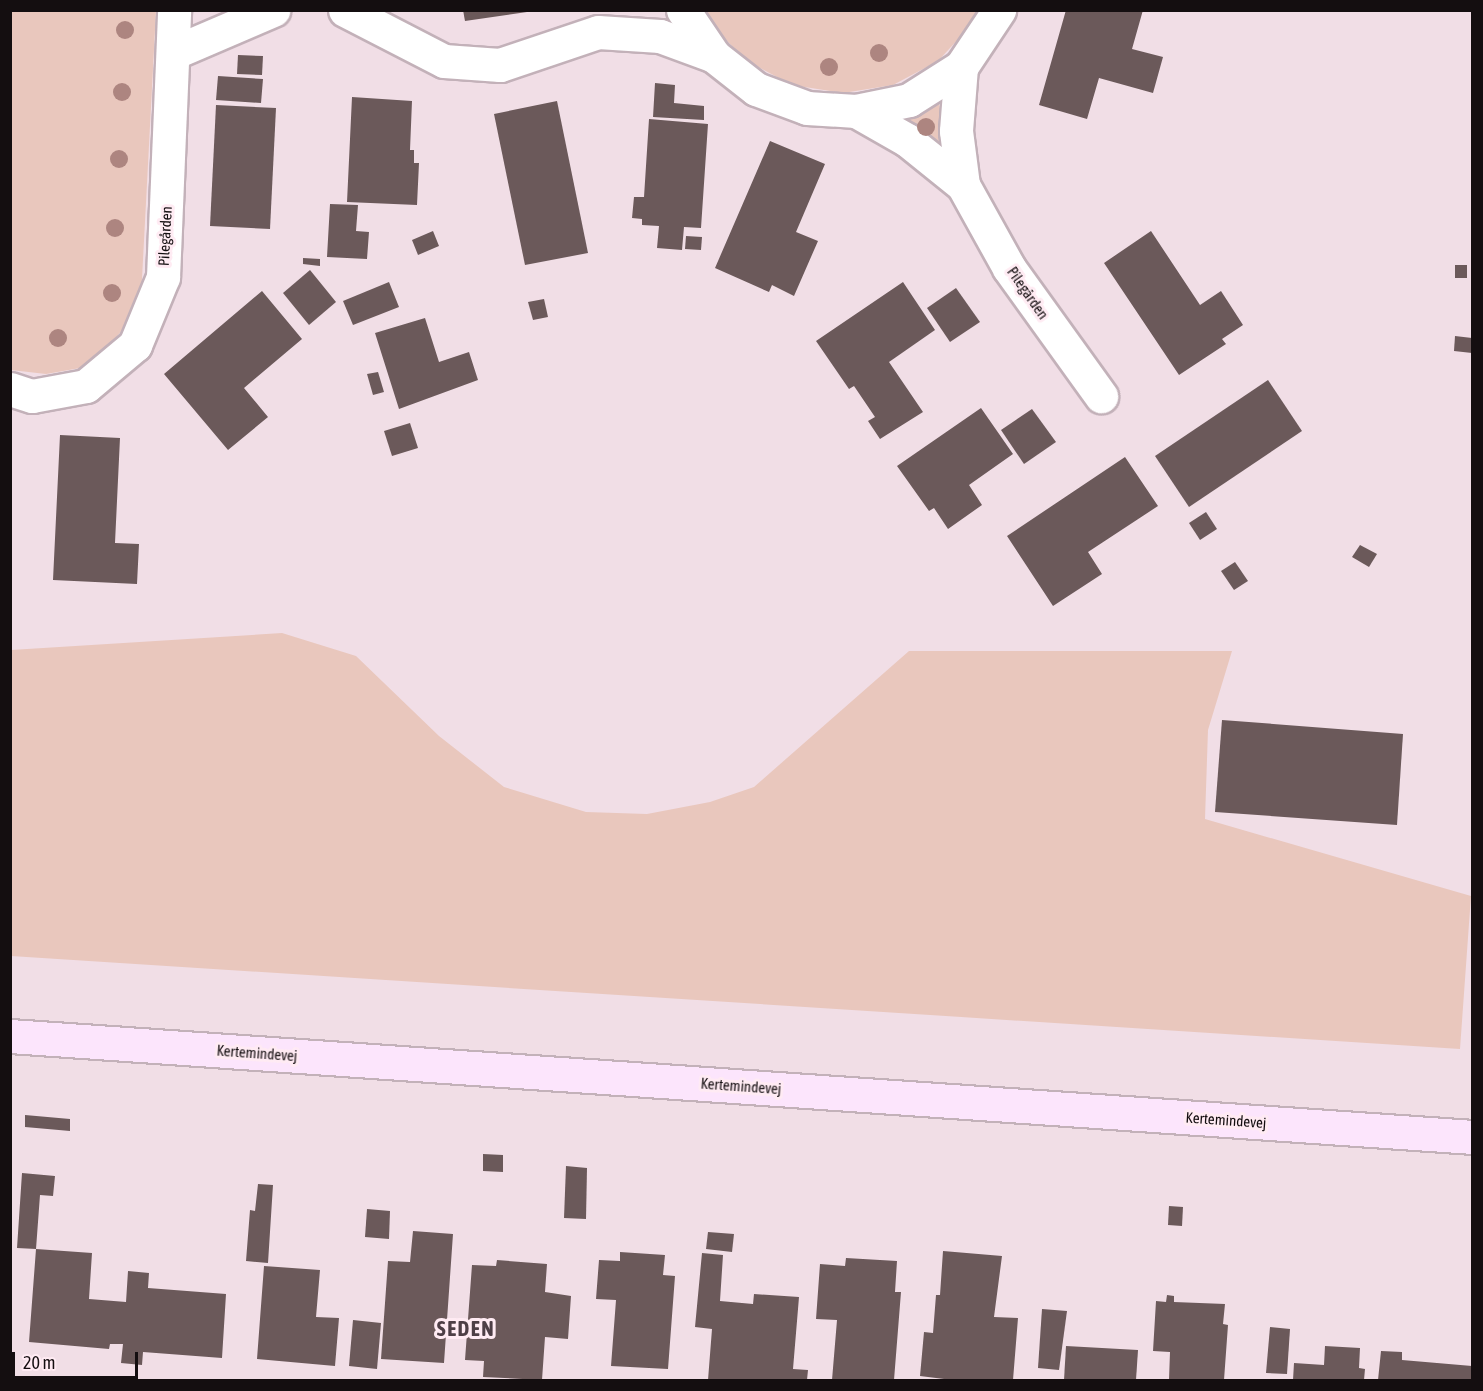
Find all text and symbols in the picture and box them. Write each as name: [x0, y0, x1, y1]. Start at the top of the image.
street label: Pilegården: [154, 206, 176, 266]
street label: Pilegården: [1003, 263, 1053, 323]
street label: Kertemindevej: [216, 1041, 298, 1065]
street label: Kertemindevej: [700, 1074, 782, 1098]
street label: Kertemindevej: [1185, 1108, 1267, 1132]
district label: SEDEN: [437, 1315, 495, 1341]
scale bar: [15, 1340, 141, 1378]
text: 20 m: [23, 1352, 55, 1373]

